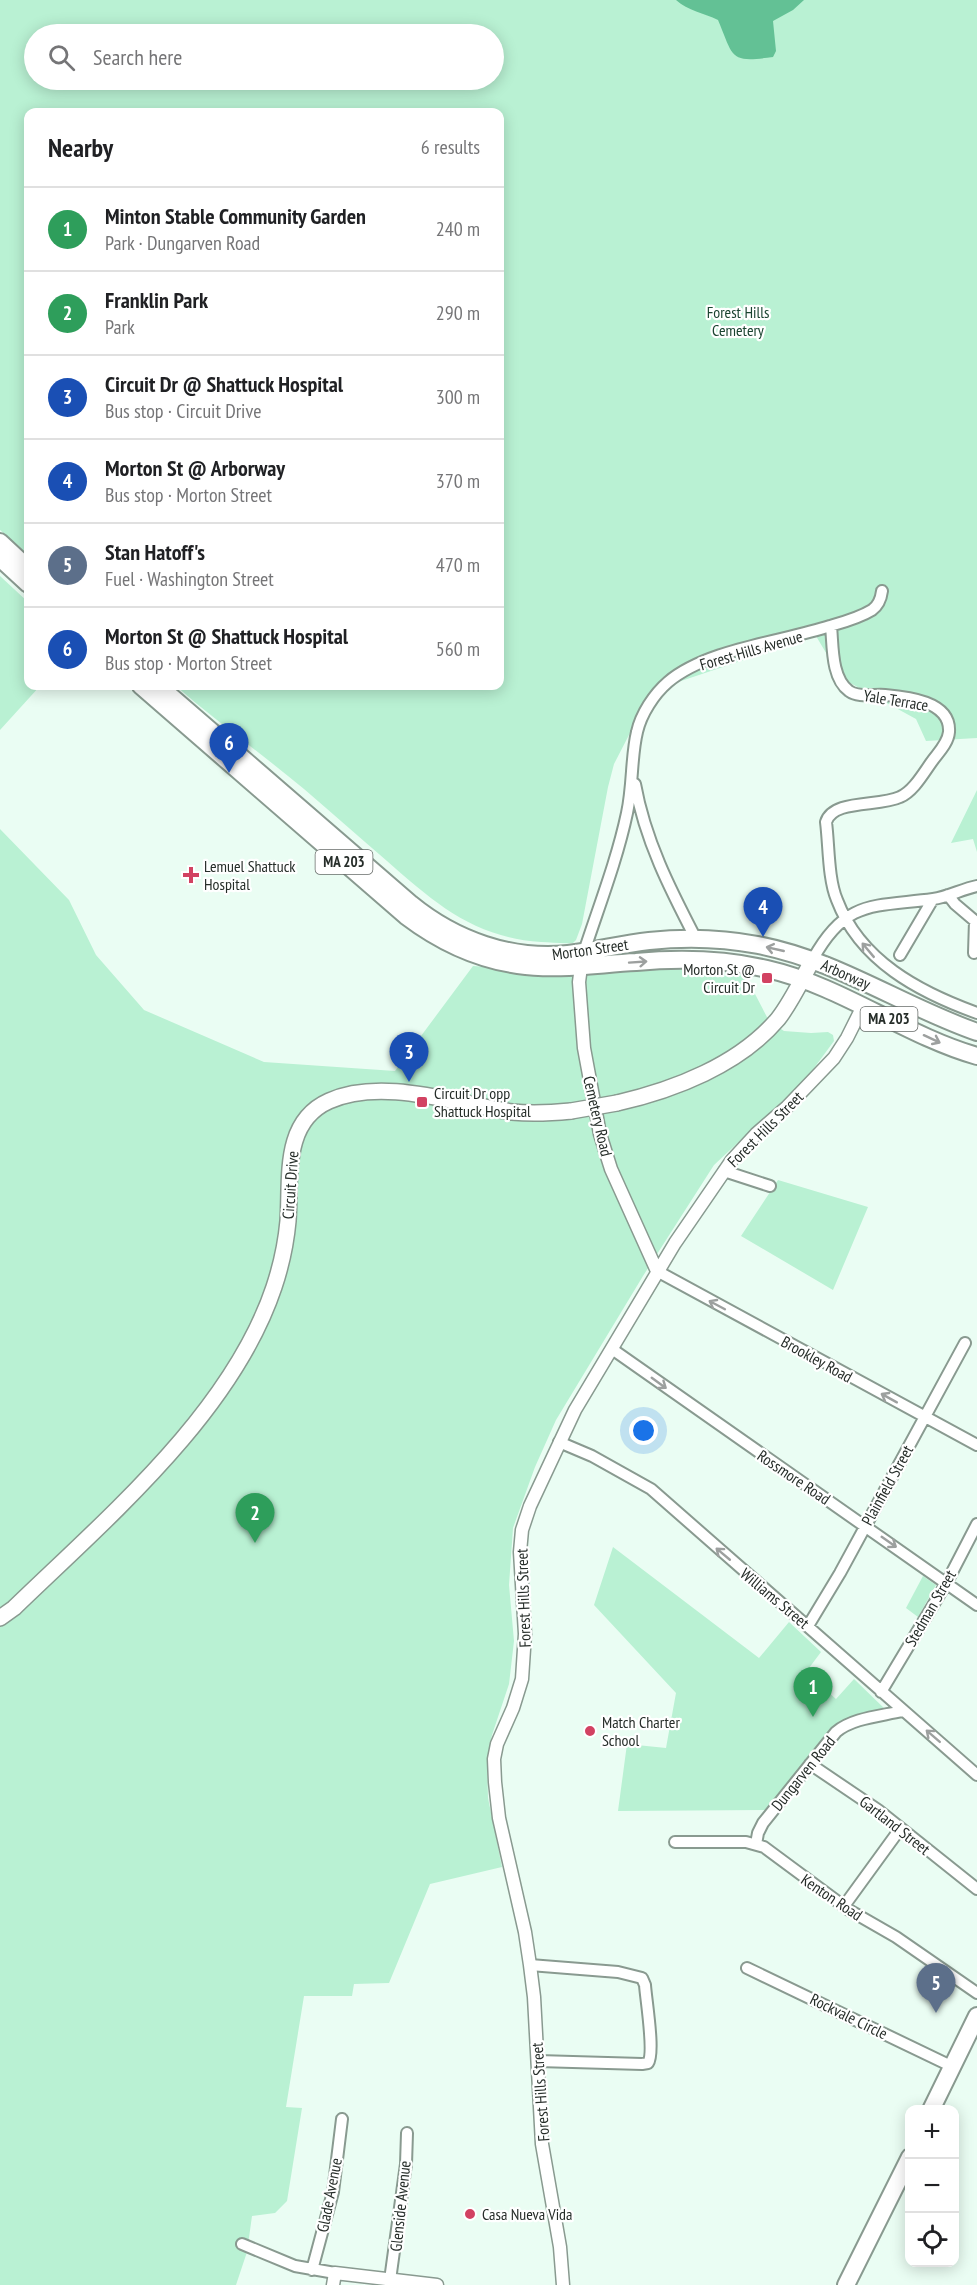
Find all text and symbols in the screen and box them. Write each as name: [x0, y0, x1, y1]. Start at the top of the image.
search box: [24, 24, 504, 90]
icon: search: [45, 41, 78, 74]
text: Search here: [93, 43, 182, 71]
text: Nearby: [48, 131, 113, 164]
text: 6 results: [421, 134, 480, 160]
text: Minton Stable Community Garden: [105, 202, 366, 230]
text: 1: [63, 216, 72, 242]
text: 240 m: [436, 216, 480, 242]
text: Park · Dungarven Road: [105, 230, 260, 256]
text: Franklin Park: [105, 286, 208, 314]
text: 2: [63, 300, 72, 326]
text: 290 m: [436, 300, 480, 326]
park label: Forest Hills Cemetery: [707, 302, 769, 340]
text: Park: [105, 314, 135, 340]
text: Circuit Dr @ Shattuck Hospital: [105, 370, 343, 398]
text: 3: [63, 384, 72, 410]
text: 300 m: [436, 384, 480, 410]
text: Bus stop · Circuit Drive: [105, 398, 261, 424]
text: Morton St @ Arborway: [105, 454, 285, 482]
text: 4: [63, 468, 72, 494]
text: 370 m: [436, 468, 480, 494]
text: Bus stop · Morton Street: [105, 482, 272, 508]
text: Stan Hatoff's: [105, 538, 205, 566]
text: 5: [63, 552, 72, 578]
text: 470 m: [436, 552, 480, 578]
text: Fuel · Washington Street: [105, 566, 274, 592]
text: Morton St @ Shattuck Hospital: [105, 622, 348, 650]
street label: Forest Hills Avenue: [697, 626, 805, 674]
text: 6: [63, 636, 72, 662]
text: 560 m: [436, 636, 480, 662]
text: Bus stop · Morton Street: [105, 650, 272, 676]
street label: Yale Terrace: [862, 685, 930, 715]
pin: 6: [210, 724, 248, 773]
road number: MA 203: [316, 850, 372, 874]
place label: Lemuel Shattuck Hospital: [204, 856, 296, 894]
marker: Lemuel Shattuck Hospital: [182, 866, 200, 884]
pin: 4: [744, 888, 783, 937]
street label: Morton Street: [551, 934, 630, 964]
one-way arrow: [766, 942, 785, 954]
one-way arrow: [861, 943, 875, 958]
street label: Arborway: [818, 954, 874, 994]
one-way arrow: [628, 956, 648, 967]
place label: Morton St @ Circuit Dr: [683, 959, 756, 997]
marker: Morton St @ Circuit Dr: [760, 971, 774, 985]
road number: MA 203: [860, 1007, 918, 1031]
pin: 3: [390, 1032, 428, 1082]
one-way arrow: [922, 1033, 940, 1045]
street label: Cemetery Road: [579, 1074, 617, 1158]
place label: Circuit Dr opp Shattuck Hospital: [434, 1083, 531, 1121]
street label: Forest Hills Street: [723, 1086, 808, 1171]
marker: Circuit Dr opp Shattuck Hospital: [415, 1095, 429, 1109]
street label: Circuit Drive: [278, 1150, 302, 1220]
one-way arrow: [709, 1299, 727, 1310]
street label: Brookley Road: [778, 1331, 856, 1387]
one-way arrow: [651, 1377, 667, 1389]
one-way arrow: [880, 1392, 898, 1403]
your location: [629, 1416, 658, 1445]
street label: Plainfield Street: [857, 1441, 918, 1529]
street label: Rossmore Road: [754, 1445, 834, 1509]
pin: 2: [236, 1494, 274, 1543]
one-way arrow: [880, 1536, 896, 1548]
one-way arrow: [716, 1547, 731, 1561]
street label: Forest Hills Street: [511, 1548, 535, 1648]
street label: Williams Street: [736, 1563, 814, 1633]
street label: Stedman Street: [900, 1566, 960, 1650]
pin: 1: [794, 1668, 832, 1717]
place label: Match Charter School: [602, 1712, 680, 1750]
marker: Match Charter School: [583, 1724, 597, 1738]
one-way arrow: [926, 1730, 942, 1744]
street label: Dungarven Road: [767, 1731, 839, 1814]
street label: Gartland Street: [856, 1791, 935, 1859]
street label: Kenton Road: [797, 1869, 867, 1925]
pin: 5: [916, 1964, 956, 2013]
street label: Rockvale Circle: [807, 1989, 891, 2043]
street label: Forest Hills Street: [527, 2041, 553, 2142]
map controls: [905, 2105, 959, 2267]
button: +: [905, 2105, 959, 2159]
street label: Glade Avenue: [312, 2156, 346, 2234]
button: −: [905, 2159, 959, 2213]
street label: Glenside Avenue: [385, 2160, 415, 2252]
place label: Casa Nueva Vida: [482, 2204, 572, 2224]
marker: Casa Nueva Vida: [463, 2207, 477, 2221]
button: locate: [905, 2213, 959, 2267]

